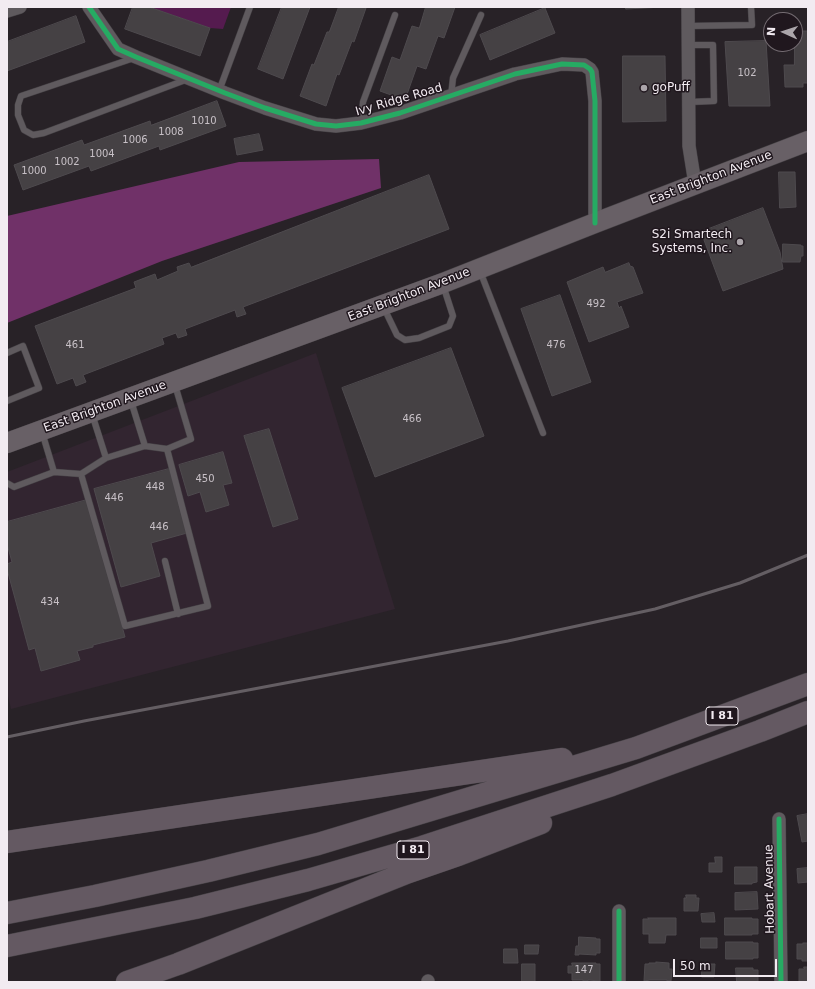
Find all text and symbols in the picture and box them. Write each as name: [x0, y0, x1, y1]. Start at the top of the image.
north arrow: [763, 12, 803, 52]
text: N: [765, 26, 778, 36]
house number: 102: [737, 67, 757, 79]
street label: Ivy Ridge Road: [354, 81, 444, 119]
place label: goPuff: [652, 81, 690, 95]
marker: goPuff: [639, 83, 649, 93]
house number: 1010: [191, 115, 217, 127]
house number: 1008: [158, 126, 184, 138]
house number: 1006: [122, 134, 148, 146]
house number: 1004: [89, 148, 115, 160]
street label: East Brighton Avenue: [648, 148, 774, 208]
house number: 1002: [54, 156, 80, 168]
house number: 1000: [21, 165, 47, 177]
place label: S2i Smartech Systems, Inc.: [652, 228, 732, 256]
marker: S2i Smartech Systems, Inc.: [735, 237, 745, 247]
street label: East Brighton Avenue: [346, 265, 472, 325]
house number: 492: [586, 298, 606, 310]
house number: 461: [65, 339, 85, 351]
house number: 476: [546, 339, 566, 351]
street label: East Brighton Avenue: [42, 378, 168, 436]
house number: 466: [402, 413, 422, 425]
house number: 450: [195, 473, 215, 485]
house number: 448: [145, 481, 165, 493]
house number: 446: [104, 492, 124, 504]
house number: 446: [149, 521, 169, 533]
house number: 434: [40, 596, 60, 608]
road number: I 81: [706, 707, 738, 725]
road number: I 81: [397, 841, 429, 859]
street label: Hobart Avenue: [762, 844, 778, 934]
scale bar: [675, 951, 779, 977]
text: 50 m: [680, 959, 711, 973]
house number: 147: [574, 964, 594, 976]

